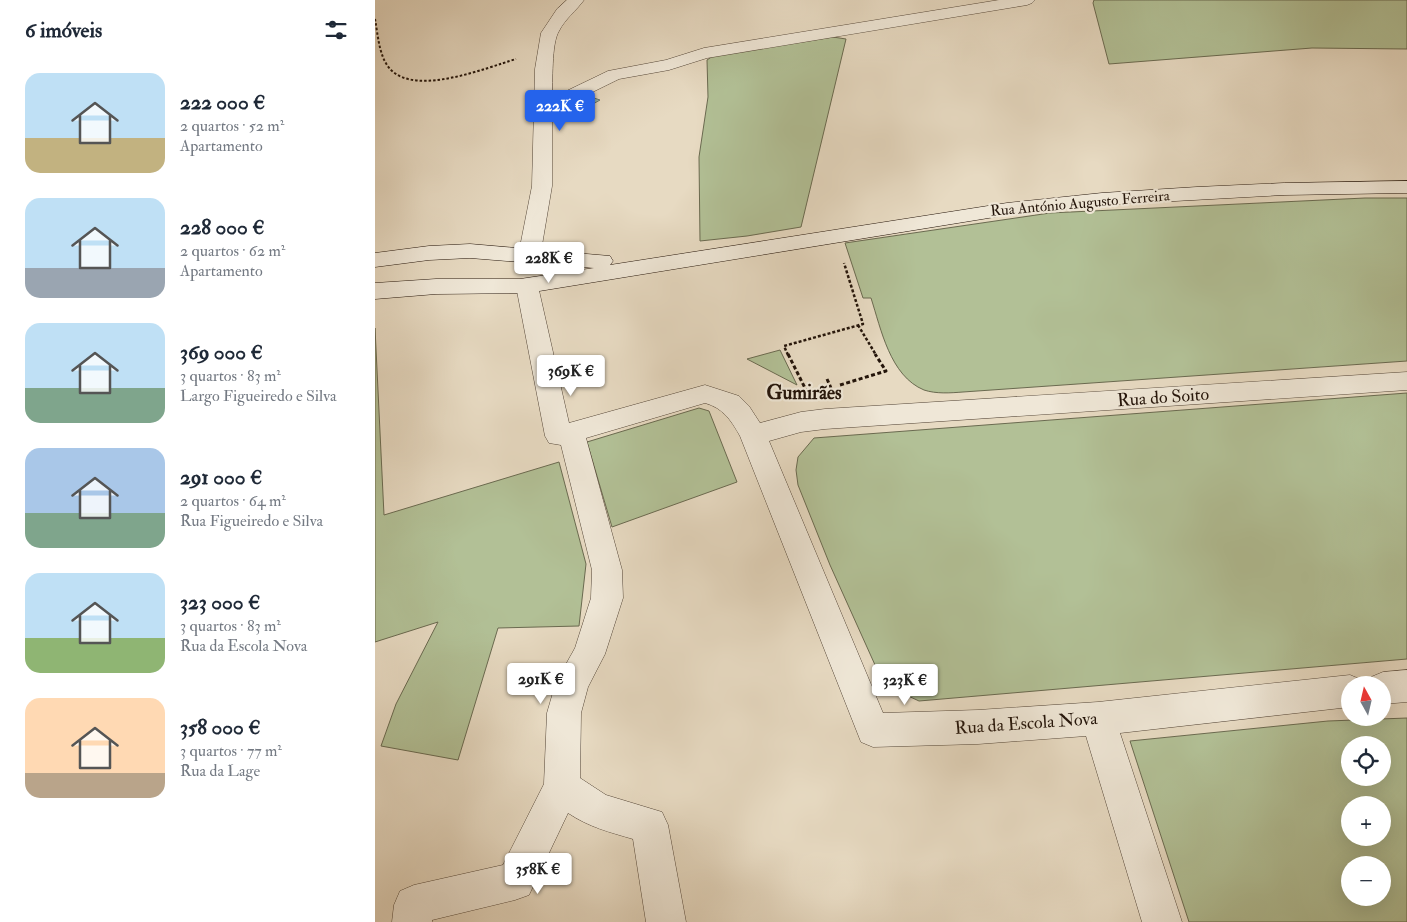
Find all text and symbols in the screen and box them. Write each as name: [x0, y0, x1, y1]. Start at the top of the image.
icon: filters: [322, 16, 350, 44]
text: 6 imóveis: [25, 17, 102, 44]
text: 222 000 €: [180, 89, 265, 116]
pin: 222K €: [519, 90, 601, 132]
icon: home: [65, 93, 125, 153]
text: 222K €: [536, 96, 584, 116]
text: 2 quartos · 52 m²: [180, 116, 284, 136]
text: Apartamento: [180, 136, 263, 156]
street label: Rua António Augusto Ferreira: [989, 186, 1171, 221]
text: 228 000 €: [180, 214, 265, 241]
icon: home: [65, 218, 125, 278]
text: 2 quartos · 62 m²: [180, 241, 285, 261]
pin: 228K €: [508, 242, 590, 284]
text: 228K €: [525, 248, 573, 268]
text: Apartamento: [180, 261, 263, 281]
text: 369 000 €: [180, 339, 263, 366]
icon: home: [65, 343, 125, 403]
pin: 369K €: [530, 354, 612, 397]
text: 369K €: [548, 361, 594, 381]
text: 3 quartos · 83 m²: [180, 366, 281, 386]
district label: Gumirães: [767, 381, 842, 405]
street label: Rua do Soito: [1116, 383, 1210, 412]
text: Largo Figueiredo e Silva: [180, 386, 337, 406]
text: 291 000 €: [180, 464, 262, 491]
icon: home: [65, 468, 125, 528]
text: 2 quartos · 64 m²: [180, 491, 286, 511]
text: Rua Figueiredo e Silva: [180, 511, 323, 531]
text: 323 000 €: [180, 589, 260, 616]
icon: home: [65, 593, 125, 653]
text: 3 quartos · 83 m²: [180, 616, 281, 636]
text: Rua da Escola Nova: [180, 636, 307, 656]
pin: 291K €: [500, 662, 582, 705]
pin: 323K €: [864, 664, 946, 706]
text: 291K €: [518, 669, 564, 689]
text: 323K €: [883, 670, 927, 690]
north arrow: [1341, 676, 1391, 726]
map controls: [1341, 676, 1391, 906]
street label: Rua da Escola Nova: [954, 707, 1099, 740]
text: 358 000 €: [180, 714, 261, 741]
icon: home: [65, 718, 125, 778]
button: locate: [1341, 736, 1391, 786]
text: 3 quartos · 77 m²: [180, 741, 282, 761]
text: Rua da Lage: [180, 761, 260, 781]
button: +: [1341, 796, 1391, 846]
pin: 358K €: [497, 852, 579, 895]
button: −: [1341, 856, 1391, 906]
text: 358K €: [516, 859, 560, 879]

